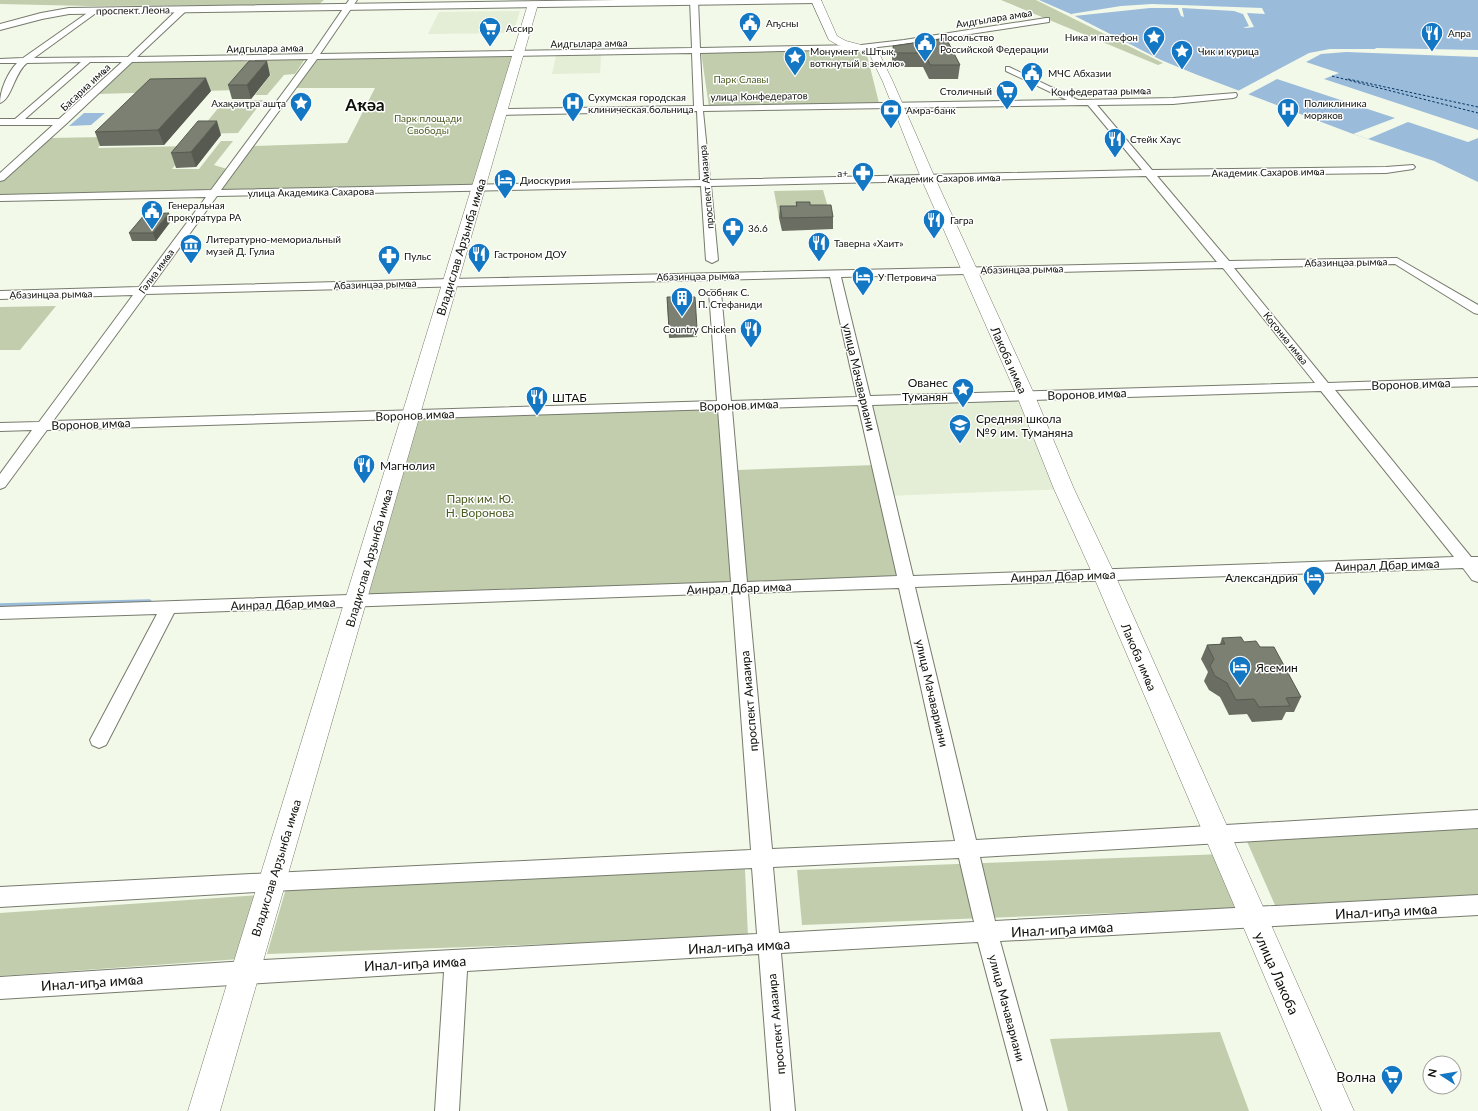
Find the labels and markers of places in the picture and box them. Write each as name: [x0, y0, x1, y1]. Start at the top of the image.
public building icon: Аҧсны: [737, 10, 763, 43]
supermarket icon: Ассир: [477, 15, 503, 48]
place label: Аҧсны: [766, 17, 799, 29]
restaurant icon: Апра: [1419, 20, 1445, 53]
place label: Ассир: [506, 22, 534, 34]
place icon: Ника и патефон: [1141, 24, 1167, 57]
place label: Апра: [1448, 27, 1471, 39]
public building icon: Посольство Российской Федерации: [912, 30, 938, 63]
place label: Посольство Российской Федерации: [940, 31, 1049, 55]
place label: Ника и патефон: [1065, 31, 1138, 43]
place icon: Чик и курица: [1169, 38, 1195, 71]
place icon: Монумент «Штык, воткнутый в землю»: [782, 44, 808, 77]
place label: Монумент «Штык, воткнутый в землю»: [810, 45, 904, 69]
place label: Чик и курица: [1198, 45, 1259, 57]
public building icon: МЧС Абхазии: [1019, 60, 1045, 93]
place label: МЧС Абхазии: [1048, 67, 1111, 79]
supermarket icon: Столичный: [994, 78, 1020, 111]
place label: Столичный: [940, 85, 992, 97]
place icon: Ахақәиҭра ашҭа: [288, 90, 314, 123]
hospital icon: Сухумская городская клиническая больница: [560, 90, 586, 123]
place label: Сухумская городская клиническая больница: [588, 91, 693, 115]
hospital icon: Поликлиника моряков: [1275, 96, 1301, 129]
place label: Ахақәиҭра ашҭа: [211, 97, 286, 109]
bank icon: Амра-банк: [878, 97, 904, 130]
place label: Поликлиника моряков: [1304, 97, 1367, 121]
place label: Амра-банк: [906, 104, 957, 116]
restaurant icon: Стейк Хаус: [1102, 126, 1128, 159]
place label: Стейк Хаус: [1130, 133, 1181, 145]
pharmacy icon: а+: [850, 160, 876, 193]
hotel icon: Диоскурия: [492, 167, 518, 200]
place label: а+: [837, 167, 848, 179]
place label: Диоскурия: [520, 174, 571, 186]
public building icon: Генеральная прокуратура РА: [139, 198, 165, 231]
place label: Генеральная прокуратура РА: [168, 199, 242, 223]
restaurant icon: Гагра: [921, 207, 947, 240]
place label: Гагра: [950, 214, 974, 226]
pharmacy icon: 36.6: [720, 215, 746, 248]
place label: 36.6: [748, 222, 768, 234]
restaurant icon: Таверна «Хаит»: [806, 230, 832, 263]
museum icon: Литературно-мемориальный музей Д. Гулиа: [178, 232, 204, 265]
place label: Литературно-мемориальный музей Д. Гулиа: [205, 233, 341, 257]
place label: Таверна «Хаит»: [834, 237, 904, 249]
restaurant icon: Гастроном ДОУ: [466, 241, 492, 274]
pharmacy icon: Пульс: [376, 243, 402, 276]
place label: Гастроном ДОУ: [494, 248, 567, 260]
place label: Пульс: [404, 250, 432, 262]
hotel icon: У Петровича: [850, 264, 876, 297]
place label: У Петровича: [878, 271, 936, 283]
building icon: Особняк С. П. Стефаниди: [669, 285, 695, 318]
place label: Особняк С. П. Стефаниди: [698, 286, 762, 310]
restaurant icon: Country Chicken: [738, 316, 764, 349]
place label: Country Chicken: [663, 323, 736, 335]
place label: Ованес Туманян: [902, 375, 948, 404]
place icon: Ованес Туманян: [950, 376, 976, 409]
restaurant icon: ШТАБ: [524, 384, 550, 417]
place label: ШТАБ: [552, 390, 587, 405]
place label: Средняя школа №9 им. Туманяна: [976, 411, 1073, 440]
school or university icon: Средняя школа №9 им. Туманяна: [947, 412, 973, 445]
restaurant icon: Магнолия: [351, 452, 377, 485]
place label: Магнолия: [380, 458, 435, 473]
hotel icon: Александрия: [1301, 564, 1327, 597]
place label: Александрия: [1225, 570, 1298, 585]
hotel icon: Ясемин: [1227, 654, 1253, 687]
place label: Ясемин: [1255, 660, 1298, 675]
supermarket icon: Волна: [1379, 1063, 1405, 1096]
place label: Волна: [1336, 1068, 1376, 1085]

